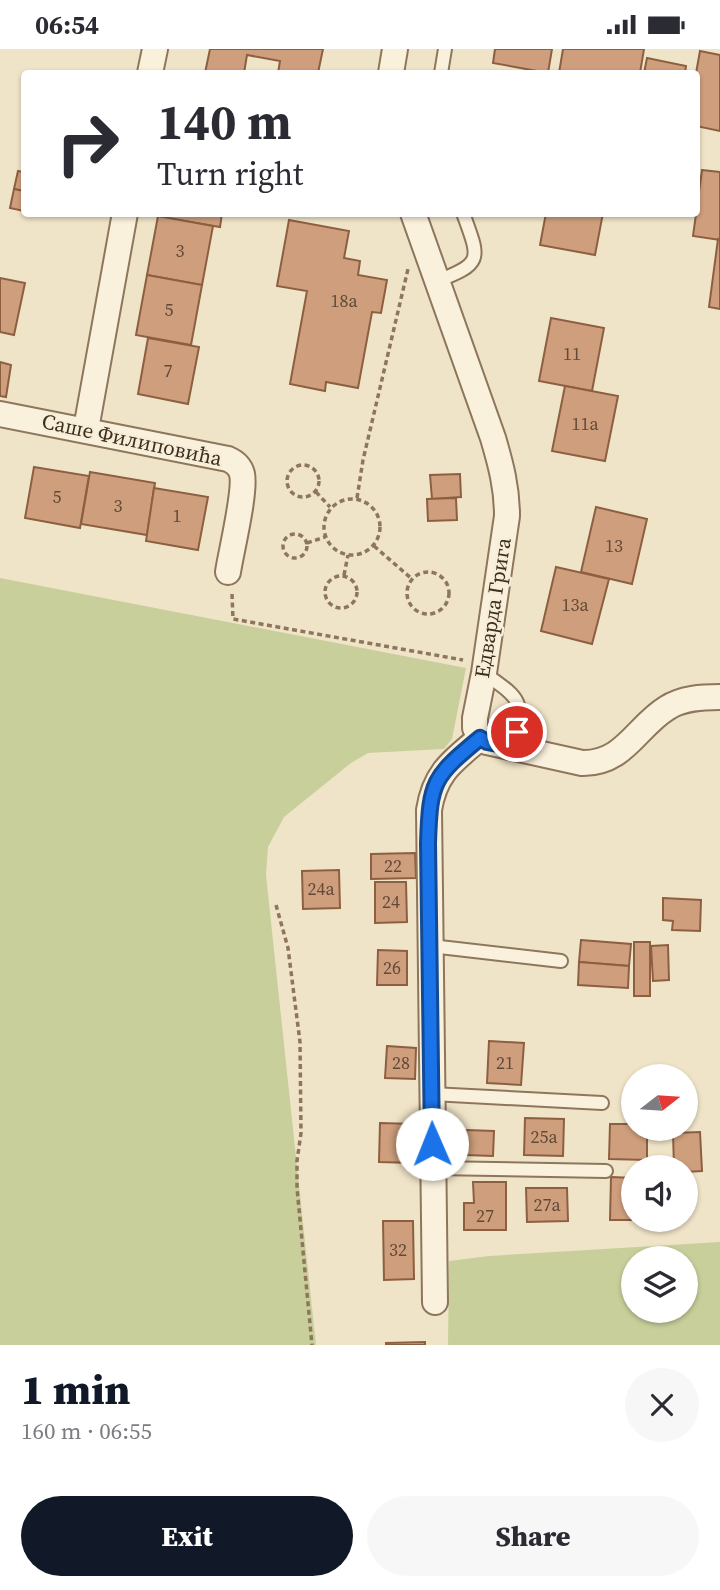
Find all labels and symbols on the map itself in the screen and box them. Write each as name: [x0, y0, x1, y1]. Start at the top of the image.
house number: 3: [176, 238, 185, 263]
house number: 18a: [330, 288, 358, 313]
house number: 5: [165, 297, 174, 322]
house number: 11: [563, 341, 581, 366]
house number: 7: [164, 358, 173, 383]
street label: Саше Филиповића: [39, 406, 225, 473]
house number: 11a: [571, 411, 599, 436]
house number: 5: [53, 484, 62, 509]
house number: 3: [114, 493, 123, 518]
house number: 1: [173, 503, 182, 528]
house number: 13: [605, 533, 623, 558]
street label: Едварда Грига: [467, 535, 518, 680]
house number: 13a: [561, 592, 589, 617]
pin: [487, 702, 547, 762]
house number: 22: [384, 853, 402, 878]
house number: 24a: [307, 876, 335, 901]
house number: 24: [382, 889, 400, 914]
house number: 26: [383, 955, 401, 980]
house number: 28: [392, 1050, 410, 1075]
house number: 21: [496, 1050, 514, 1075]
north arrow: [621, 1064, 698, 1141]
position arrow: [395, 1107, 469, 1181]
house number: 25a: [530, 1124, 558, 1149]
house number: 27a: [533, 1192, 561, 1217]
house number: 27: [476, 1203, 494, 1228]
house number: 32: [389, 1237, 407, 1262]

